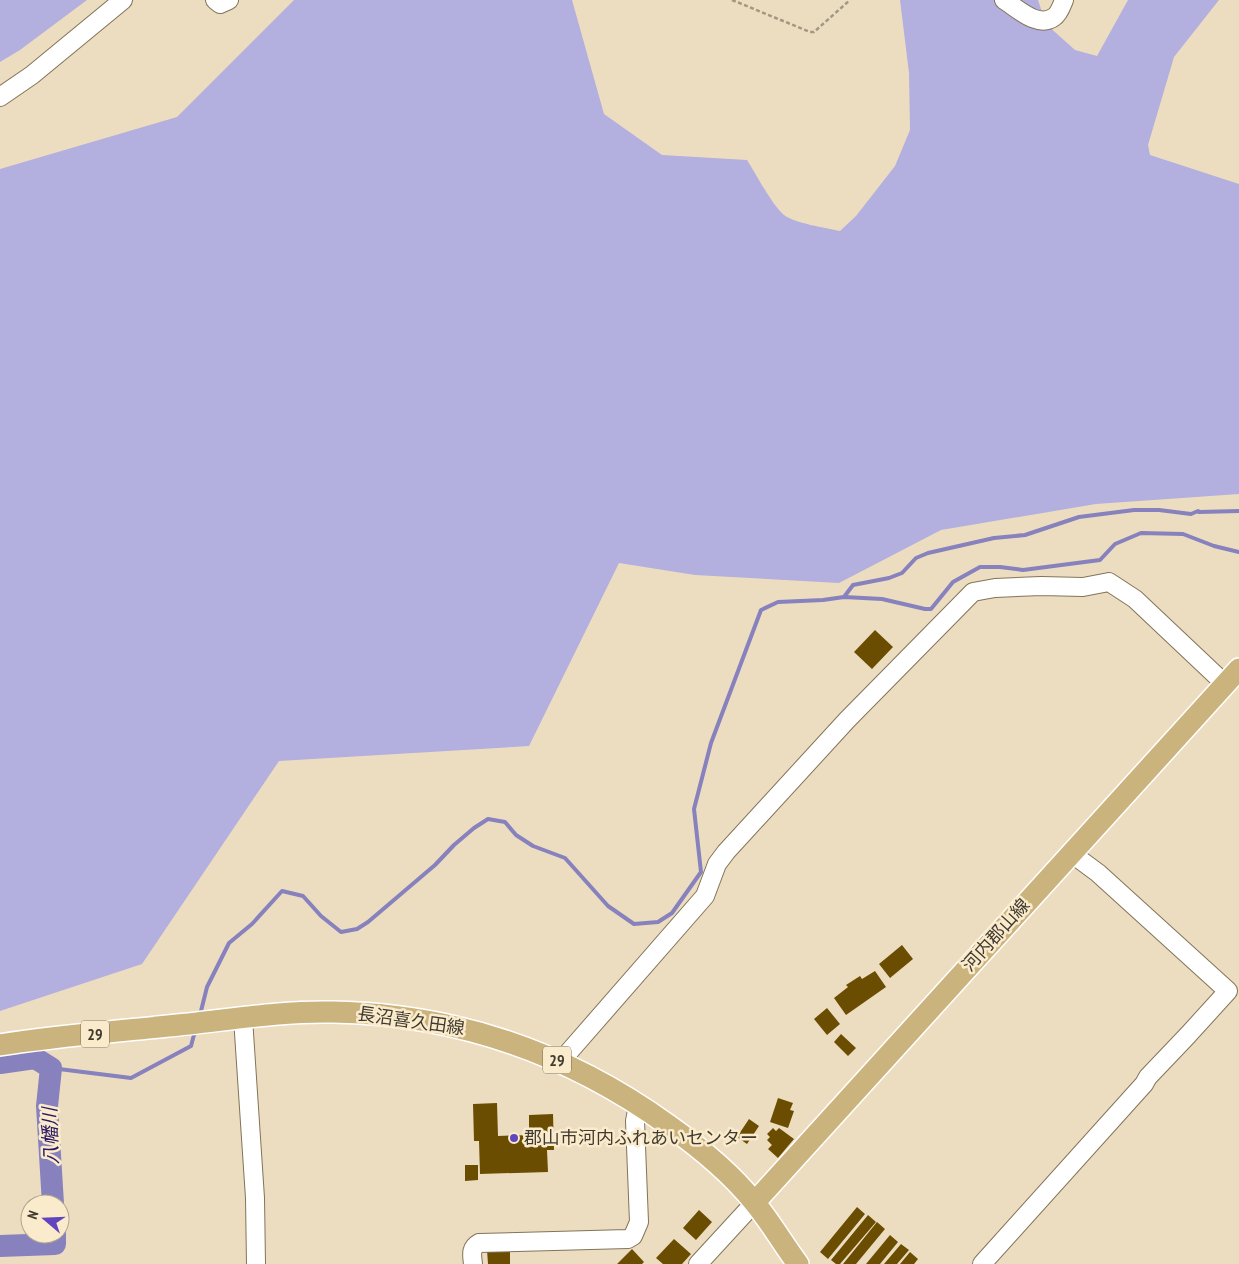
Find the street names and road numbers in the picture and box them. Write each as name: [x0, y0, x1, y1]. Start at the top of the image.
street label: 河内郡山線: [957, 894, 1034, 976]
street label: 長沼喜久田線: [356, 1002, 466, 1039]
road number: 29: [81, 1021, 109, 1048]
road number: 29: [543, 1046, 571, 1074]

